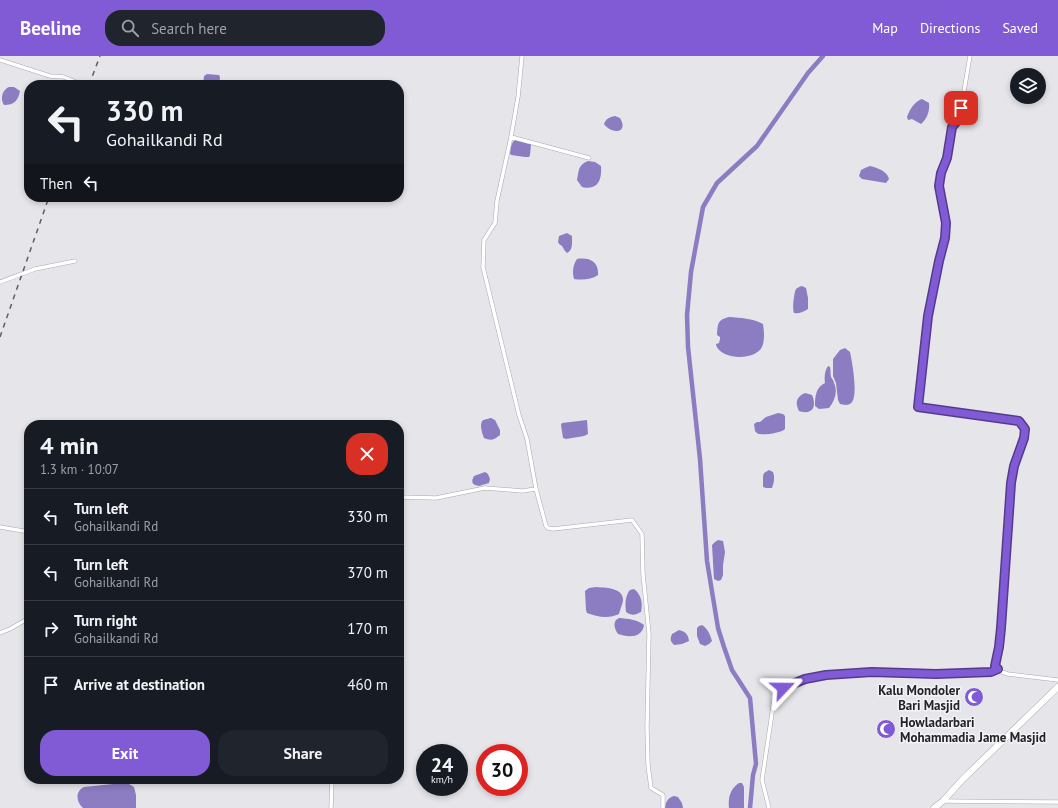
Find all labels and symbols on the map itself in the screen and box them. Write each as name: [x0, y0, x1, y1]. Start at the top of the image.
pin: [944, 91, 978, 125]
position arrow: [762, 667, 804, 709]
place label: Kalu Mondoler Bari Masjid: [878, 682, 960, 714]
mosque icon: Kalu Mondoler Bari Masjid: [963, 686, 985, 708]
place label: Howladarbari Mohammadia Jame Masjid: [900, 714, 1046, 746]
mosque icon: Howladarbari Mohammadia Jame Masjid: [875, 718, 897, 740]
speed limit sign: 30: [476, 744, 528, 796]

